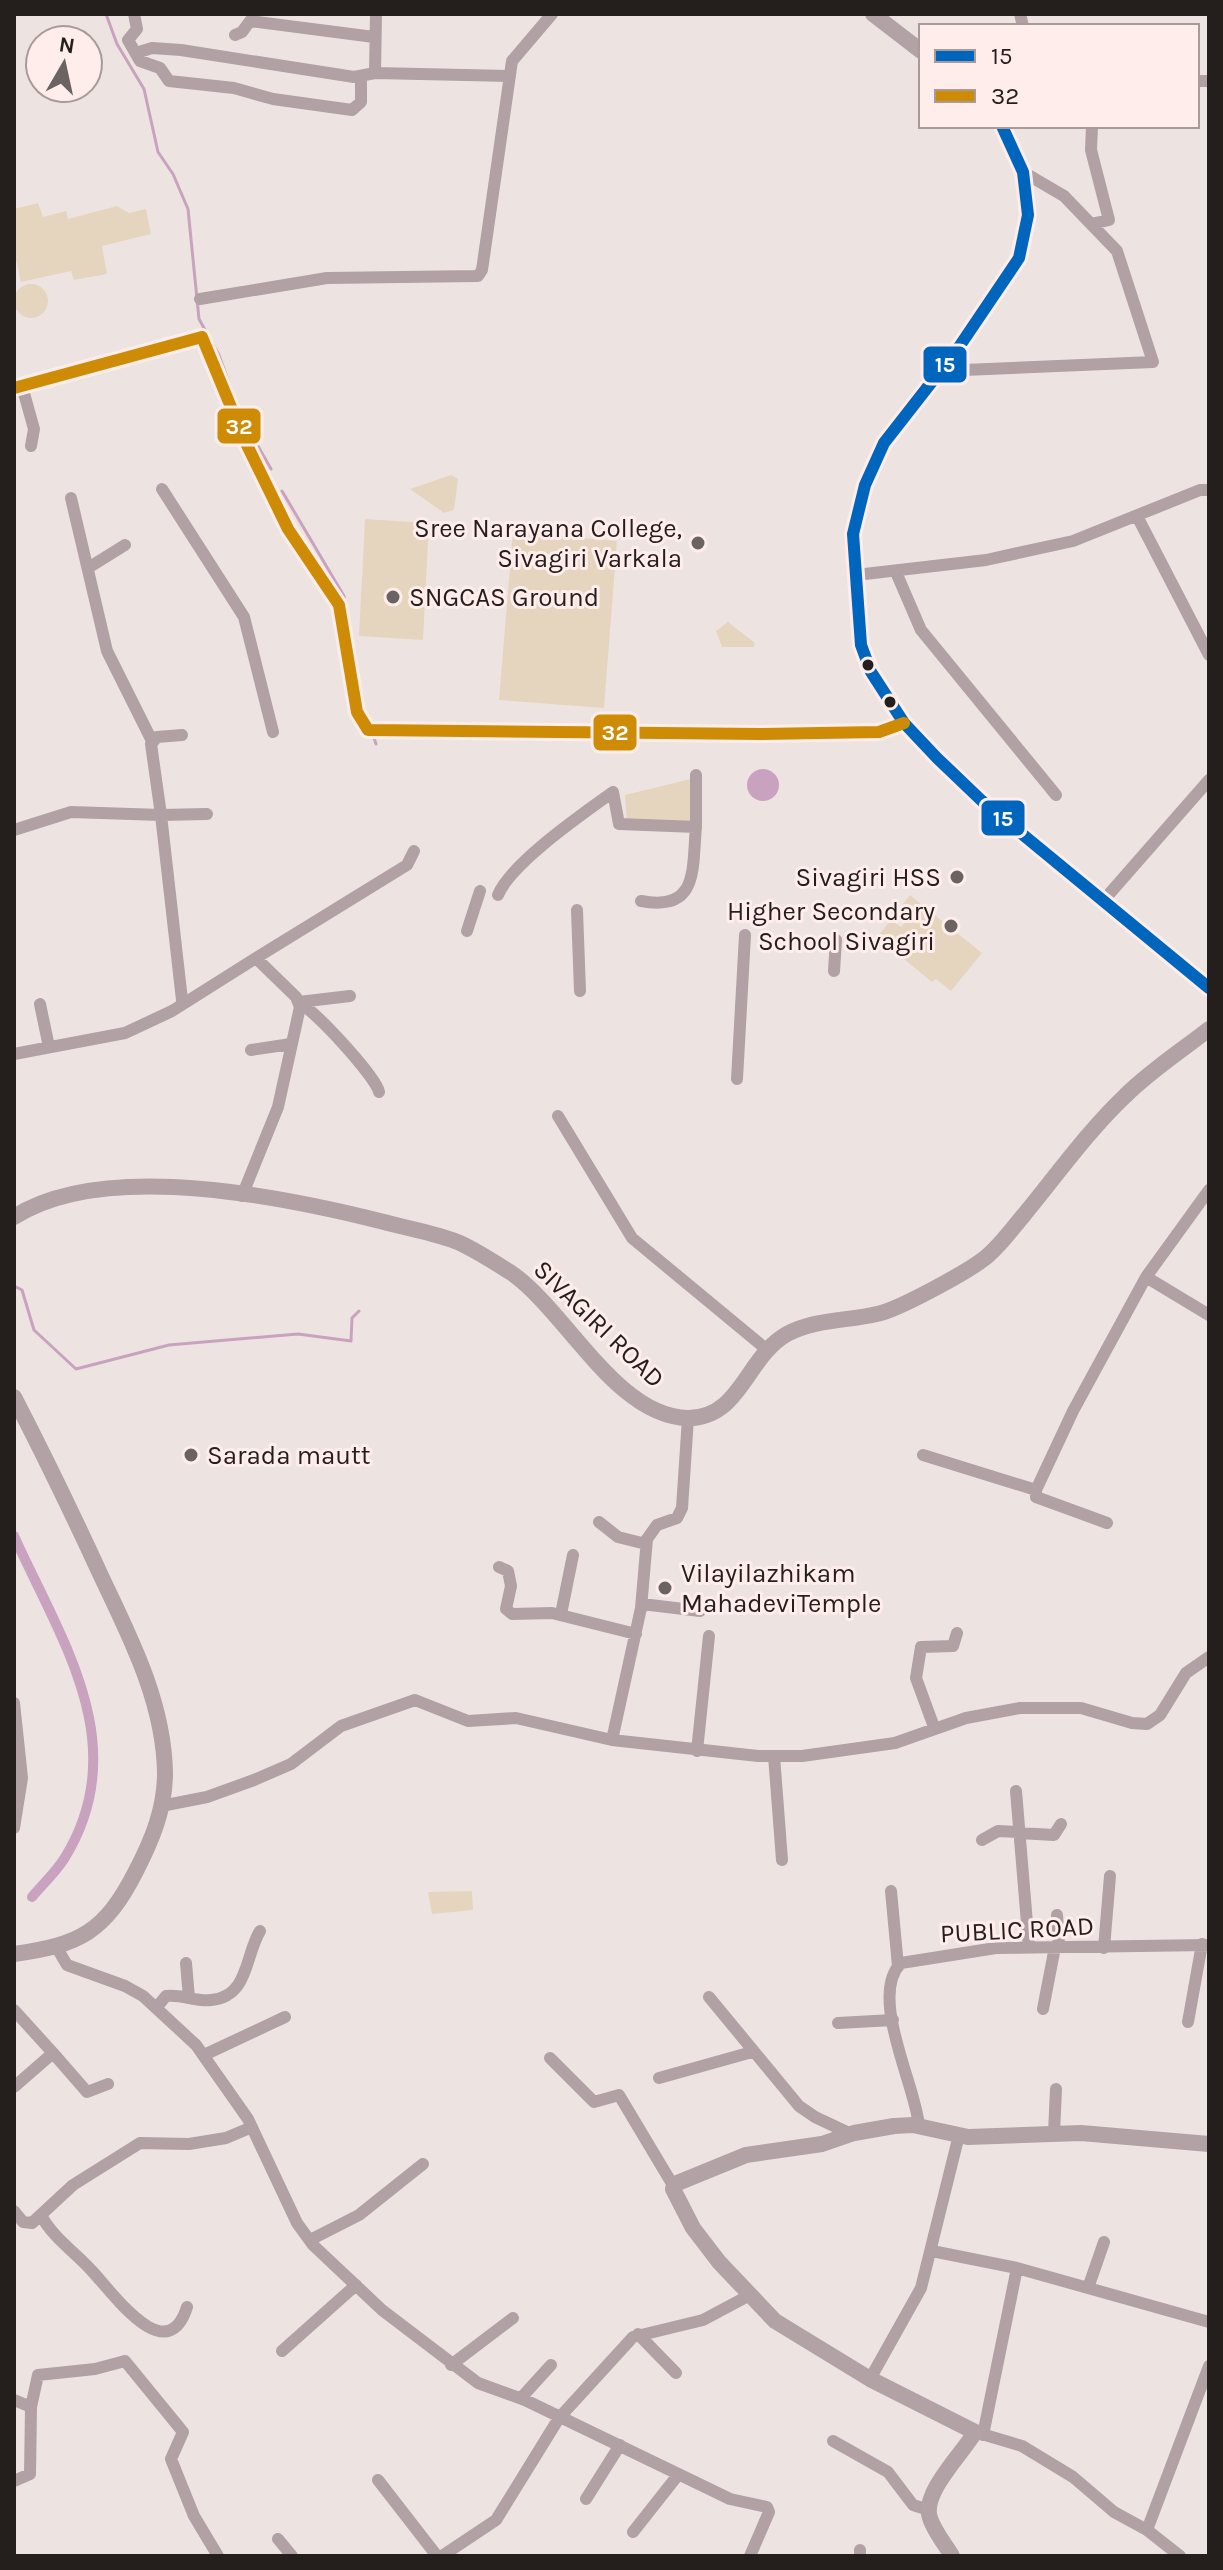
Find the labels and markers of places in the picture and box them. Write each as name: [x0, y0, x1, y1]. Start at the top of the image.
place label: Sree Narayana College, Sivagiri Varkala: [414, 513, 682, 574]
marker: Sree Narayana College, Sivagiri Varkala: [689, 534, 707, 552]
place label: SNGCAS Ground: [409, 582, 599, 613]
marker: SNGCAS Ground: [384, 588, 402, 606]
unlabelled marker: [860, 657, 876, 673]
unlabelled marker: [882, 694, 898, 710]
place label: Sivagiri HSS: [796, 862, 941, 893]
marker: Sivagiri HSS: [948, 868, 966, 886]
place label: Higher Secondary School Sivagiri: [727, 896, 935, 957]
marker: Higher Secondary School Sivagiri: [942, 917, 960, 935]
place label: Sarada mautt: [207, 1440, 371, 1471]
marker: Sarada mautt: [182, 1446, 200, 1464]
place label: Vilayilazhikam MahadeviTemple: [681, 1558, 881, 1619]
marker: Vilayilazhikam MahadeviTemple: [656, 1579, 674, 1597]

